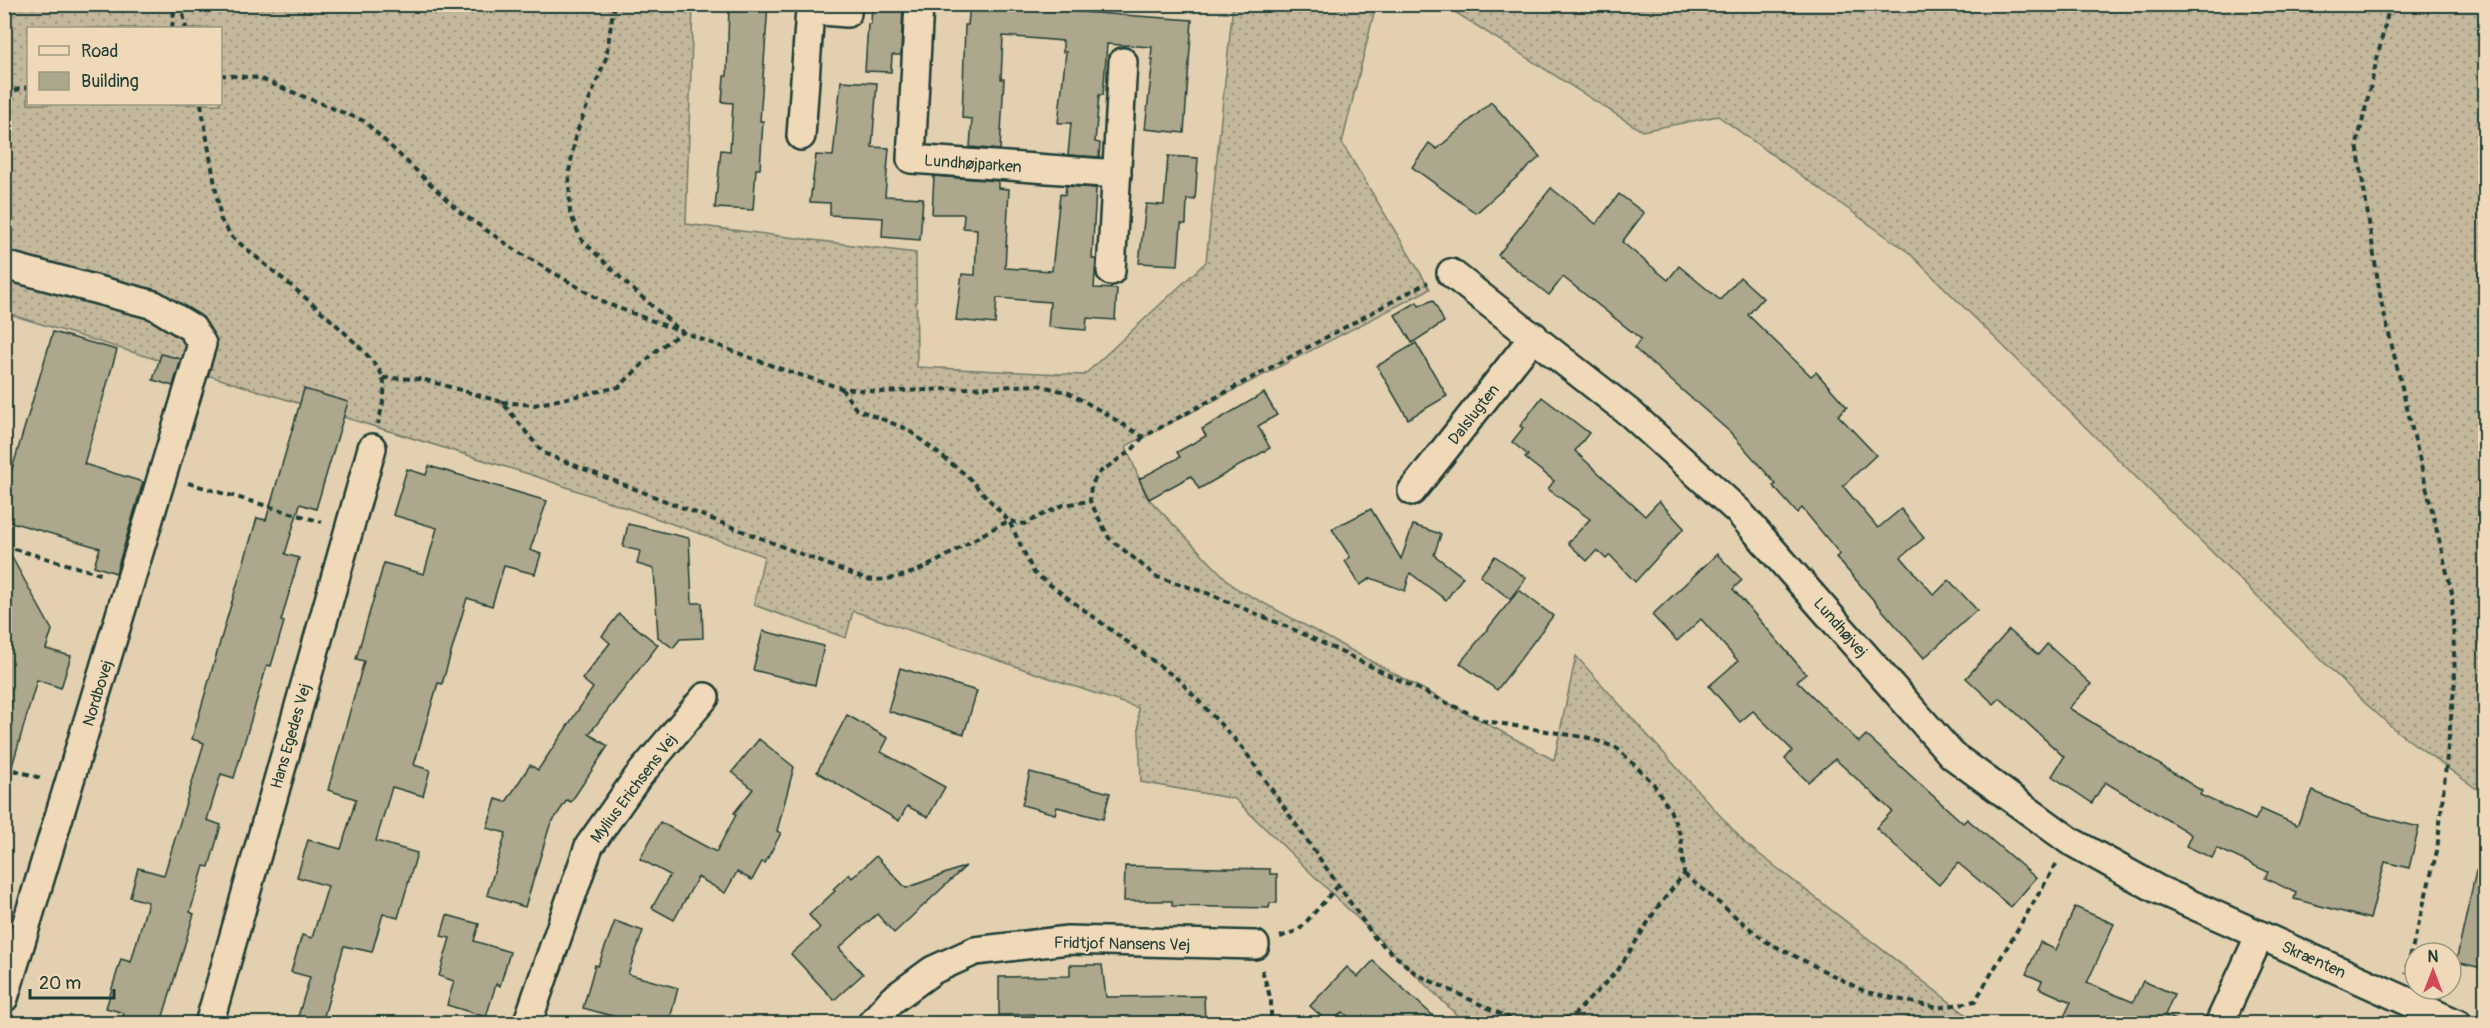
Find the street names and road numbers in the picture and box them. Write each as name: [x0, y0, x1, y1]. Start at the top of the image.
street label: Lundhøjparken: [923, 151, 1022, 177]
street label: Dalslugten: [1444, 380, 1504, 449]
street label: Lundhøjvej: [1809, 594, 1872, 662]
street label: Nordbovej: [78, 658, 117, 729]
street label: Hans Egedes Vej: [266, 681, 316, 791]
street label: Mylius Erichsens Vej: [586, 730, 681, 847]
street label: Fridtjof Nansens Vej: [1054, 933, 1190, 955]
street label: Skrænten: [2278, 937, 2349, 983]

